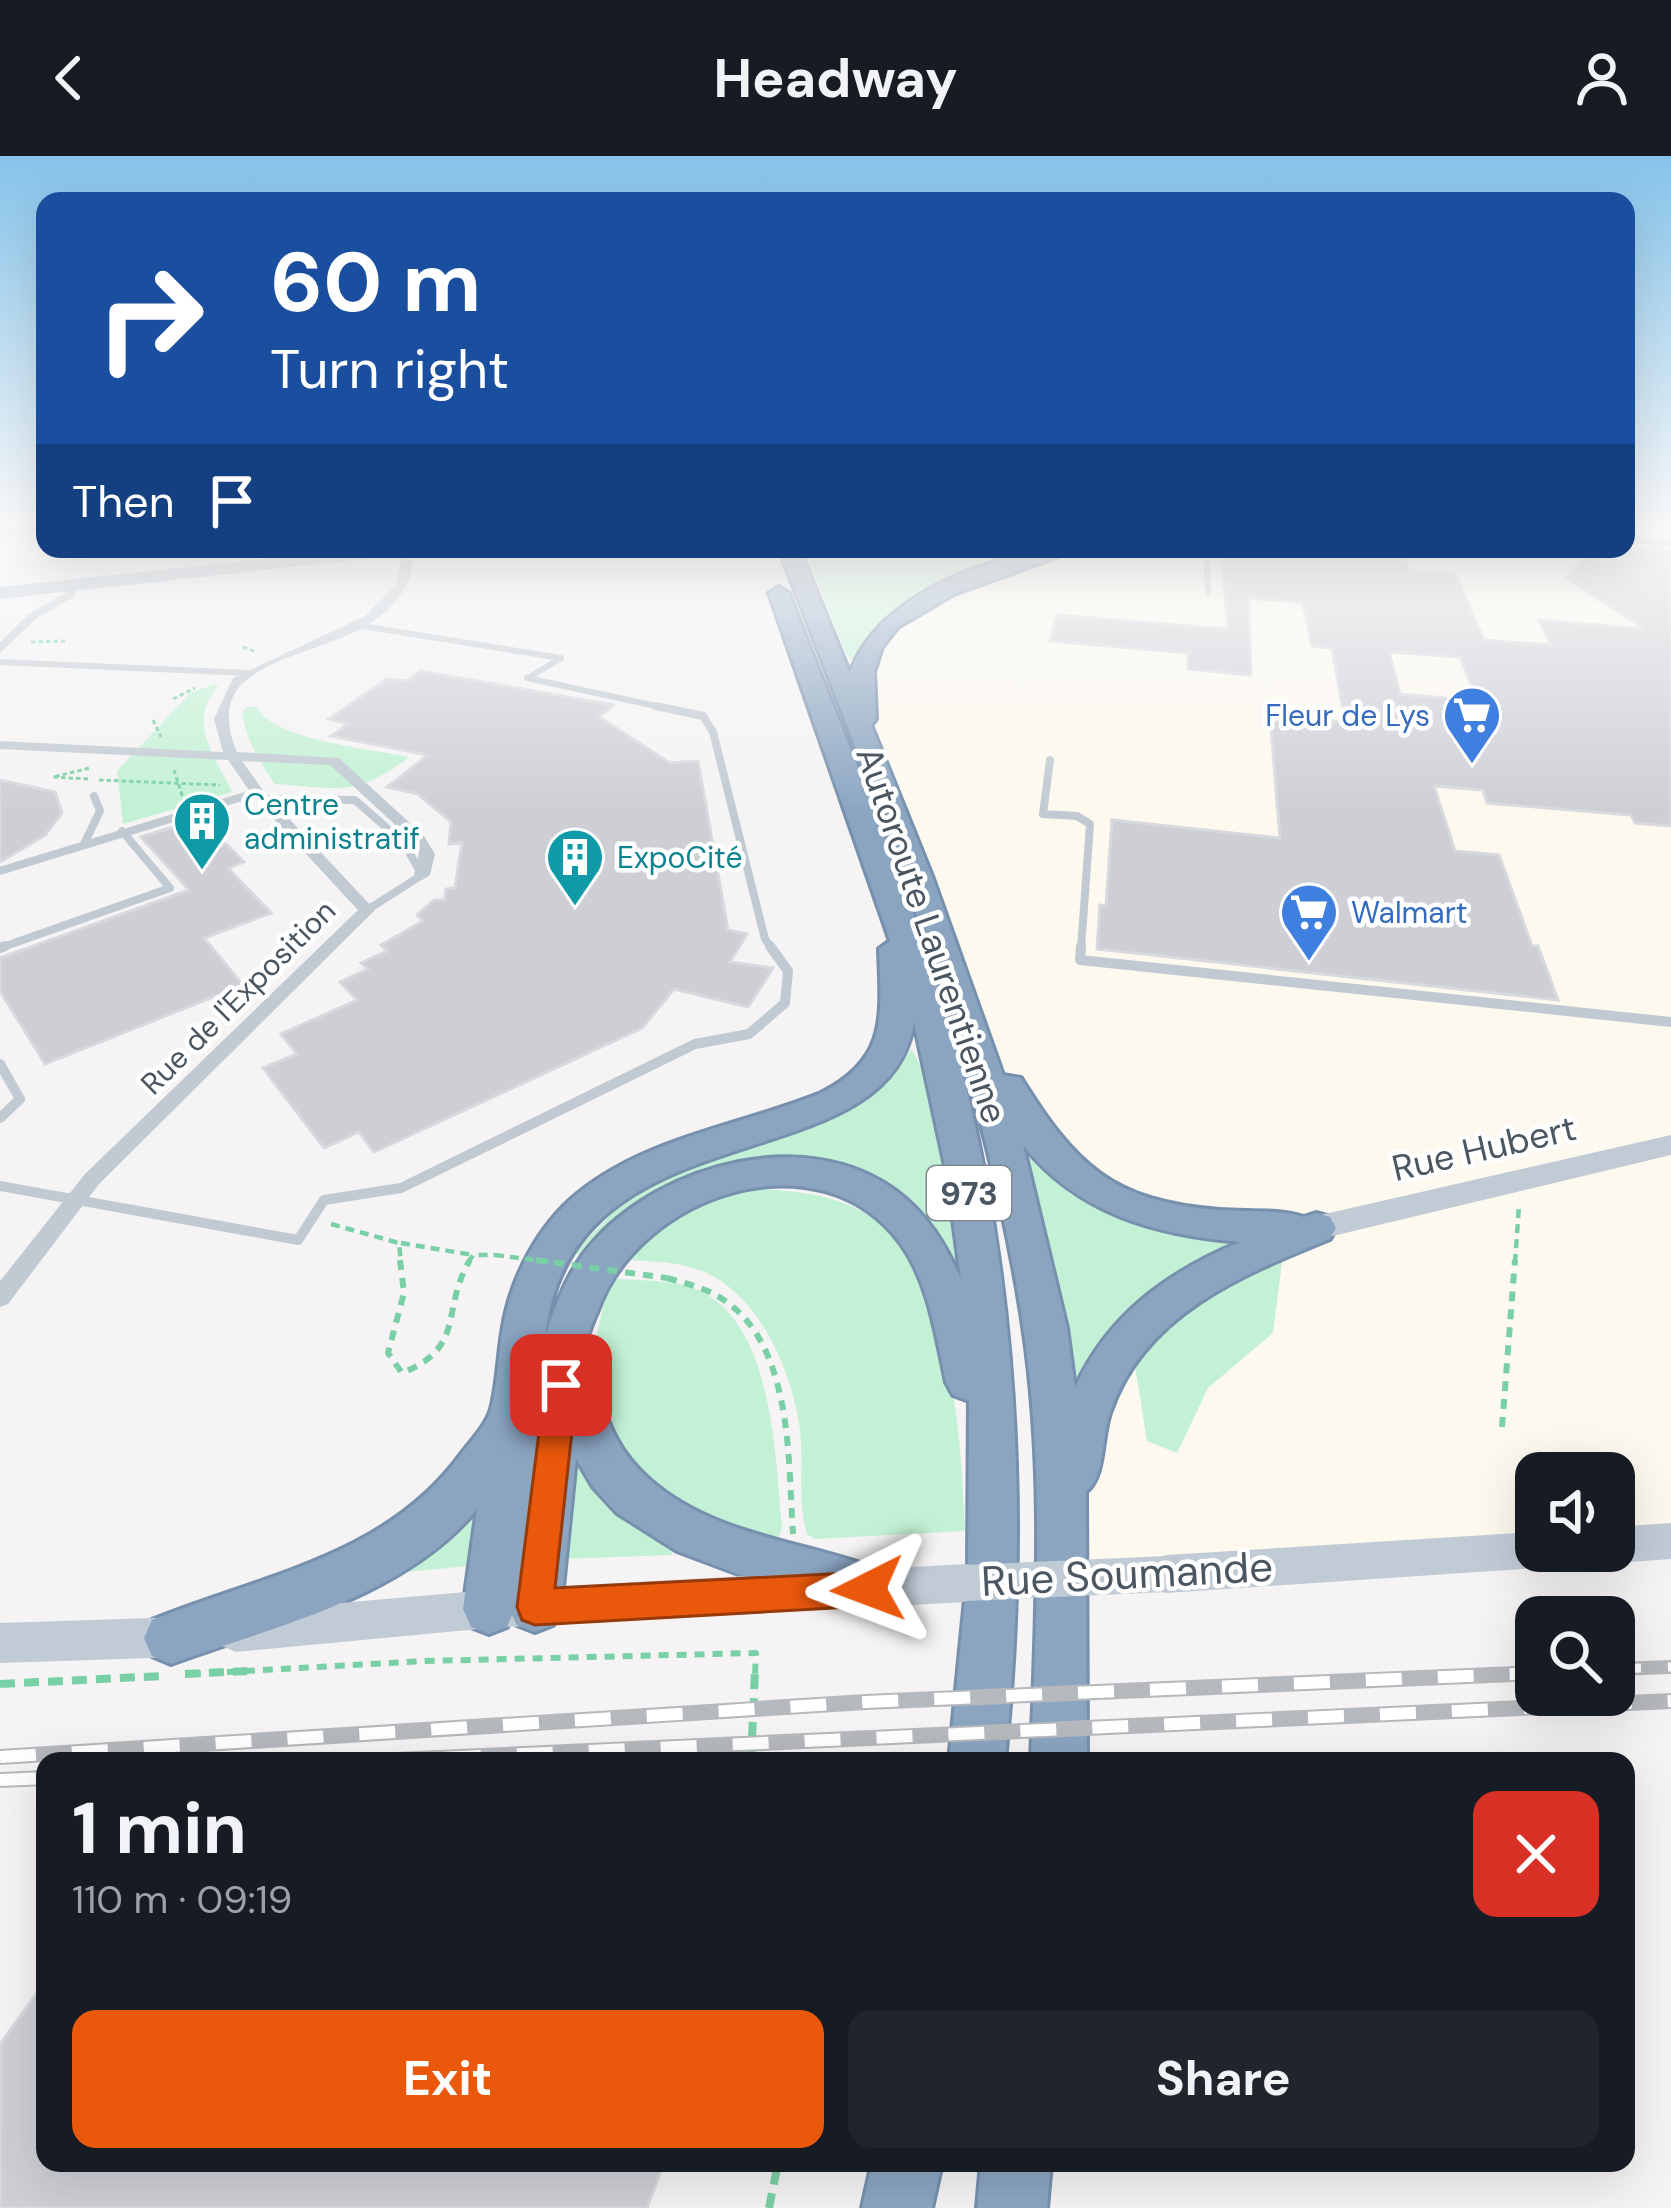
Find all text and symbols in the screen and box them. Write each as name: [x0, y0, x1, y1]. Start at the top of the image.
text: Headway: [713, 43, 958, 114]
icon: back: [36, 45, 102, 111]
icon: person: [1569, 45, 1635, 111]
text: 60 m: [270, 228, 481, 337]
icon: right: [72, 240, 228, 396]
text: Turn right: [270, 334, 509, 405]
icon: arrive: [199, 468, 265, 534]
text: Then: [72, 472, 175, 531]
supermarket icon: Fleur de Lys: [1441, 684, 1503, 766]
place label: Fleur de Lys: [1265, 696, 1430, 735]
street label: Autoroute Laurentienne: [845, 740, 1019, 1130]
place label: Centre administratif: [244, 785, 420, 858]
building icon: Centre administratif: [171, 790, 233, 872]
building icon: ExpoCité: [544, 826, 606, 908]
place label: ExpoCité: [617, 838, 743, 877]
supermarket icon: Walmart: [1278, 881, 1340, 963]
street label: Rue de l'Exposition: [132, 891, 344, 1103]
place label: Walmart: [1351, 893, 1468, 932]
street label: Rue Hubert: [1387, 1104, 1581, 1192]
road number: 973: [927, 1166, 1011, 1220]
pin: [510, 1334, 612, 1436]
icon: arrive: [528, 1352, 594, 1418]
map controls: [1515, 1452, 1635, 1716]
button: sound: [1515, 1452, 1635, 1572]
position arrow: [805, 1526, 931, 1652]
street label: Rue Soumande: [980, 1539, 1274, 1609]
button: search: [1515, 1596, 1635, 1716]
text: 1 min: [72, 1782, 247, 1875]
button: close: [1473, 1791, 1599, 1917]
text: 110 m · 09:19: [72, 1874, 292, 1925]
button: Exit: [72, 2010, 824, 2148]
button: Share: [848, 2010, 1599, 2148]

